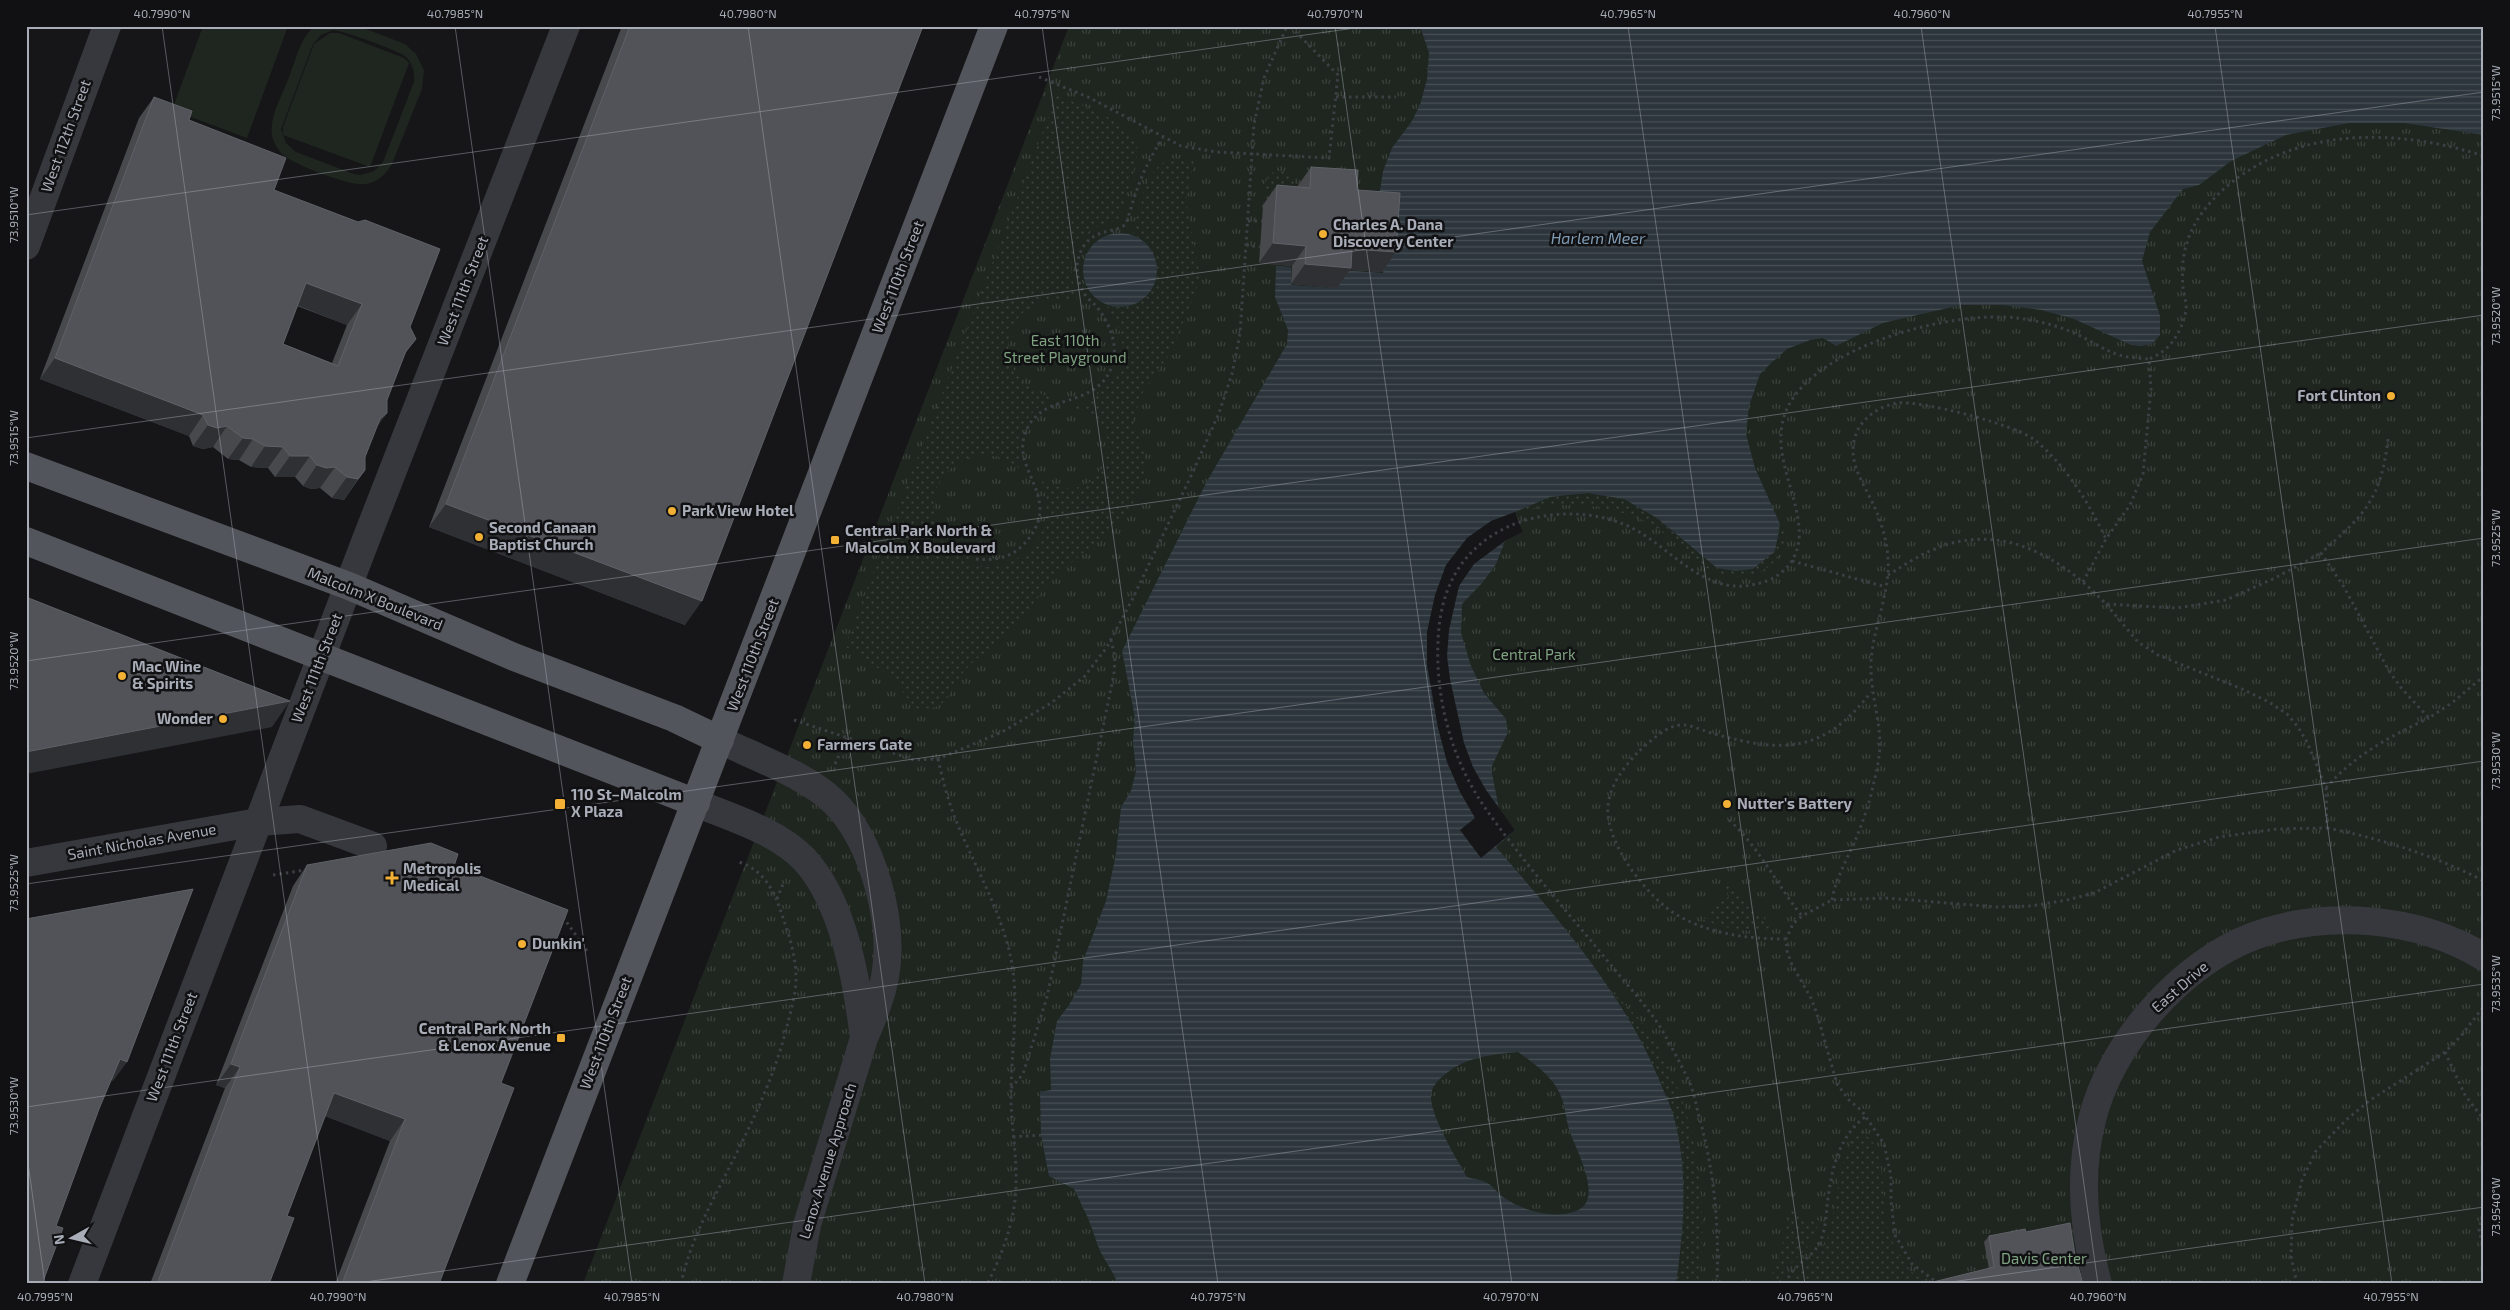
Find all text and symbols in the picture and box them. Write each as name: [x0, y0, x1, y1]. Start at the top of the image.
text: 40.7990°N: [134, 6, 190, 20]
text: 40.7985°N: [427, 6, 483, 20]
text: 40.7980°N: [719, 6, 777, 20]
text: 40.7975°N: [1014, 6, 1070, 20]
text: 40.7970°N: [1307, 6, 1363, 20]
text: 40.7965°N: [1600, 6, 1656, 20]
text: 40.7960°N: [1894, 6, 1950, 20]
text: 40.7955°N: [2187, 6, 2243, 20]
text: 73.9515°W: [2488, 65, 2502, 121]
street label: West 112th Street: [36, 77, 94, 194]
text: 73.9510°W: [6, 187, 20, 243]
place label: Charles A. Dana Discovery Center: [1333, 215, 1454, 251]
street label: West 110th Street: [867, 218, 927, 335]
marker: Charles A. Dana Discovery Center: [1317, 228, 1329, 240]
water label: Harlem Meer: [1551, 228, 1646, 247]
street label: West 111th Street: [433, 233, 491, 348]
text: 73.9520°W: [2488, 287, 2502, 345]
park label: East 110th Street Playground: [1003, 331, 1127, 366]
place label: Fort Clinton: [2297, 386, 2381, 404]
marker: Fort Clinton: [2385, 390, 2397, 402]
text: 73.9515°W: [6, 410, 20, 466]
place label: Park View Hotel: [682, 501, 794, 519]
marker: Park View Hotel: [666, 505, 678, 517]
text: 73.9525°W: [2488, 509, 2502, 567]
place label: Second Canaan Baptist Church: [489, 518, 596, 553]
place label: Central Park North & Malcolm X Boulevard: [845, 521, 996, 556]
marker: Second Canaan Baptist Church: [473, 531, 485, 543]
marker: Central Park North & Malcolm X Boulevard: [829, 534, 841, 546]
street label: Malcolm X Boulevard: [305, 563, 446, 633]
street label: West 110th Street: [722, 596, 782, 713]
street label: West 111th Street: [287, 610, 345, 725]
text: 73.9520°W: [6, 632, 20, 690]
park label: Central Park: [1492, 645, 1576, 663]
place label: Mac Wine & Spirits: [132, 657, 201, 692]
marker: Mac Wine & Spirits: [116, 670, 128, 682]
place label: Wonder: [157, 709, 214, 727]
marker: Wonder: [217, 713, 229, 725]
text: 73.9530°W: [2488, 732, 2502, 790]
place label: Farmers Gate: [817, 735, 912, 753]
marker: Farmers Gate: [801, 739, 813, 751]
place label: 110 St–Malcolm X Plaza: [571, 785, 682, 820]
place label: Nutter's Battery: [1737, 794, 1853, 813]
marker: 110 St–Malcolm X Plaza: [553, 797, 567, 811]
marker: Nutter's Battery: [1721, 798, 1733, 810]
street label: Saint Nicholas Avenue: [66, 819, 218, 863]
text: 73.9525°W: [6, 854, 20, 912]
place label: Metropolis Medical: [403, 859, 481, 894]
marker: Metropolis Medical: [385, 871, 399, 885]
place label: Dunkin': [532, 934, 585, 952]
marker: Dunkin': [516, 938, 528, 950]
text: 73.9535°W: [2488, 955, 2502, 1013]
street label: East Drive: [2147, 957, 2211, 1016]
street label: West 110th Street: [575, 974, 635, 1091]
street label: West 111th Street: [142, 989, 200, 1104]
place label: Central Park North & Lenox Avenue: [419, 1019, 551, 1054]
marker: Central Park North & Lenox Avenue: [555, 1032, 567, 1044]
text: 73.9530°W: [6, 1077, 20, 1135]
street label: Lenox Avenue Approach: [795, 1080, 859, 1241]
text: 73.9540°W: [2488, 1177, 2502, 1237]
north arrow: [48, 1212, 98, 1262]
text: N: [50, 1234, 68, 1246]
park label: Davis Center: [2001, 1249, 2087, 1267]
text: 40.7995°N: [17, 1289, 73, 1303]
text: 40.7990°N: [310, 1289, 366, 1303]
text: 40.7985°N: [604, 1289, 660, 1303]
text: 40.7980°N: [896, 1289, 954, 1303]
text: 40.7975°N: [1190, 1289, 1246, 1303]
text: 40.7970°N: [1483, 1289, 1539, 1303]
text: 40.7965°N: [1777, 1289, 1833, 1303]
text: 40.7960°N: [2070, 1289, 2126, 1303]
text: 40.7955°N: [2363, 1289, 2419, 1303]

